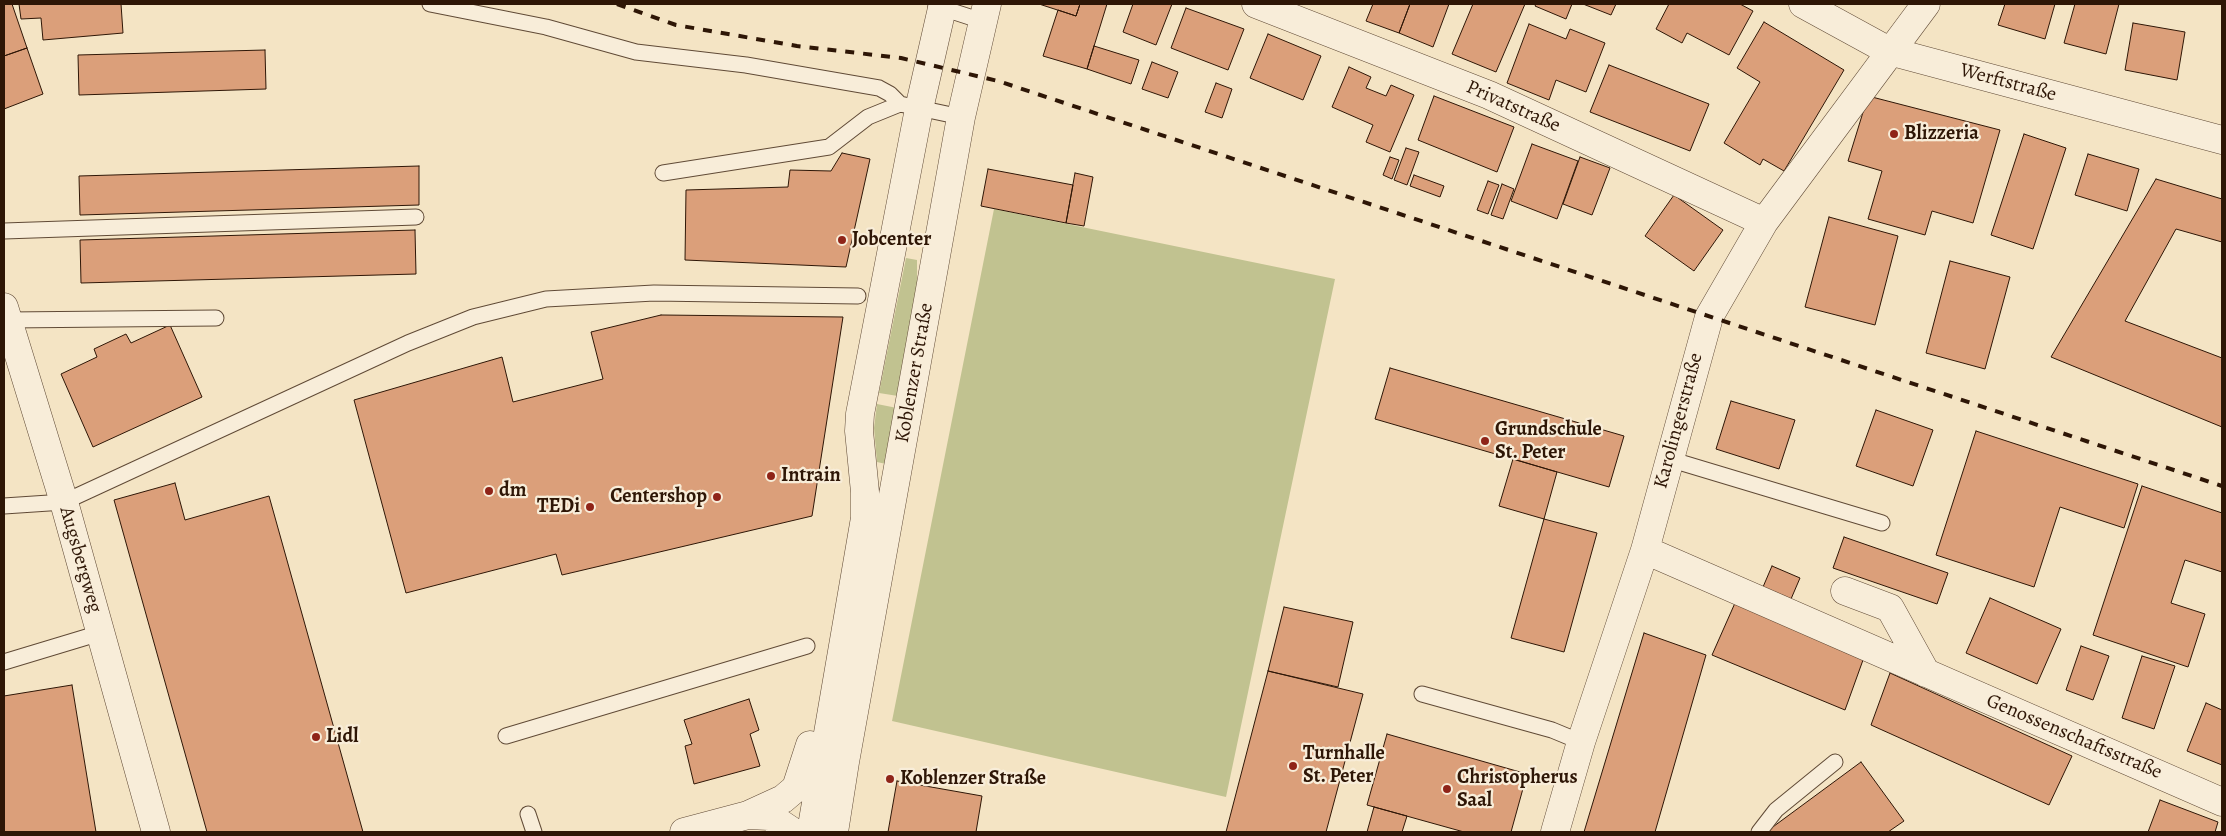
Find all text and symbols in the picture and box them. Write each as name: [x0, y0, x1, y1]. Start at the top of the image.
street label: Werftstraße: [1957, 59, 2059, 107]
street label: Privatstraße: [1462, 76, 1564, 138]
place label: Blizzeria: [1904, 122, 1979, 146]
marker: Blizzeria: [1888, 128, 1900, 140]
place label: Jobcenter: [852, 228, 932, 252]
marker: Jobcenter: [836, 234, 848, 246]
street label: Koblenzer Straße: [891, 301, 939, 445]
street label: Karolingerstraße: [1649, 351, 1709, 491]
place label: Grundschule St. Peter: [1495, 418, 1602, 465]
marker: Grundschule St. Peter: [1479, 435, 1491, 447]
place label: Intrain: [781, 464, 841, 488]
marker: Intrain: [765, 470, 777, 482]
place label: dm: [499, 479, 526, 503]
marker: dm: [483, 485, 495, 497]
place label: Centershop: [610, 485, 707, 509]
marker: Centershop: [711, 491, 723, 503]
place label: TEDi: [537, 495, 580, 519]
marker: TEDi: [584, 501, 596, 513]
street label: Augsbergweg: [53, 504, 107, 616]
street label: Genossenschaftsstraße: [1983, 689, 2165, 785]
place label: Lidl: [326, 725, 358, 749]
marker: Lidl: [310, 731, 322, 743]
place label: Turnhalle St. Peter: [1303, 742, 1385, 789]
marker: Turnhalle St. Peter: [1287, 760, 1299, 772]
place label: Christopherus Saal: [1457, 766, 1578, 813]
place label: Koblenzer Straße: [900, 767, 1046, 791]
marker: Koblenzer Straße: [884, 773, 896, 785]
marker: Christopherus Saal: [1441, 783, 1453, 795]

